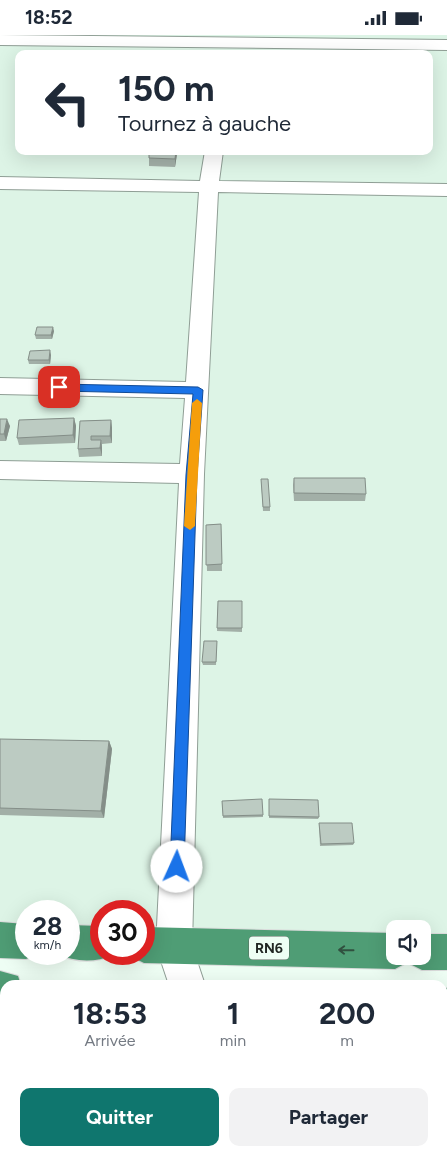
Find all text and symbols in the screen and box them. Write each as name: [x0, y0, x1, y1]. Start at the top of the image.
text: 18:52: [25, 6, 72, 29]
text: 150 m: [118, 68, 215, 110]
icon: left: [35, 70, 100, 135]
text: Tournez à gauche: [118, 110, 291, 137]
pin: [38, 366, 80, 408]
icon: arrive: [45, 373, 73, 401]
position arrow: [150, 840, 202, 892]
speed limit sign: 30: [90, 900, 155, 965]
text: 28: [33, 911, 62, 941]
map controls: [386, 920, 431, 965]
button: sound: [386, 920, 431, 965]
road number: RN6: [249, 936, 289, 959]
text: km/h: [34, 938, 61, 952]
one-way arrow: [339, 945, 355, 955]
text: 18:53: [73, 995, 147, 1032]
text: 1: [227, 995, 239, 1032]
text: 200: [319, 995, 375, 1032]
text: Arrivée: [84, 1031, 135, 1050]
text: min: [220, 1031, 246, 1050]
text: m: [340, 1031, 354, 1050]
button: Quitter: [20, 1088, 219, 1146]
button: Partager: [229, 1088, 428, 1146]

